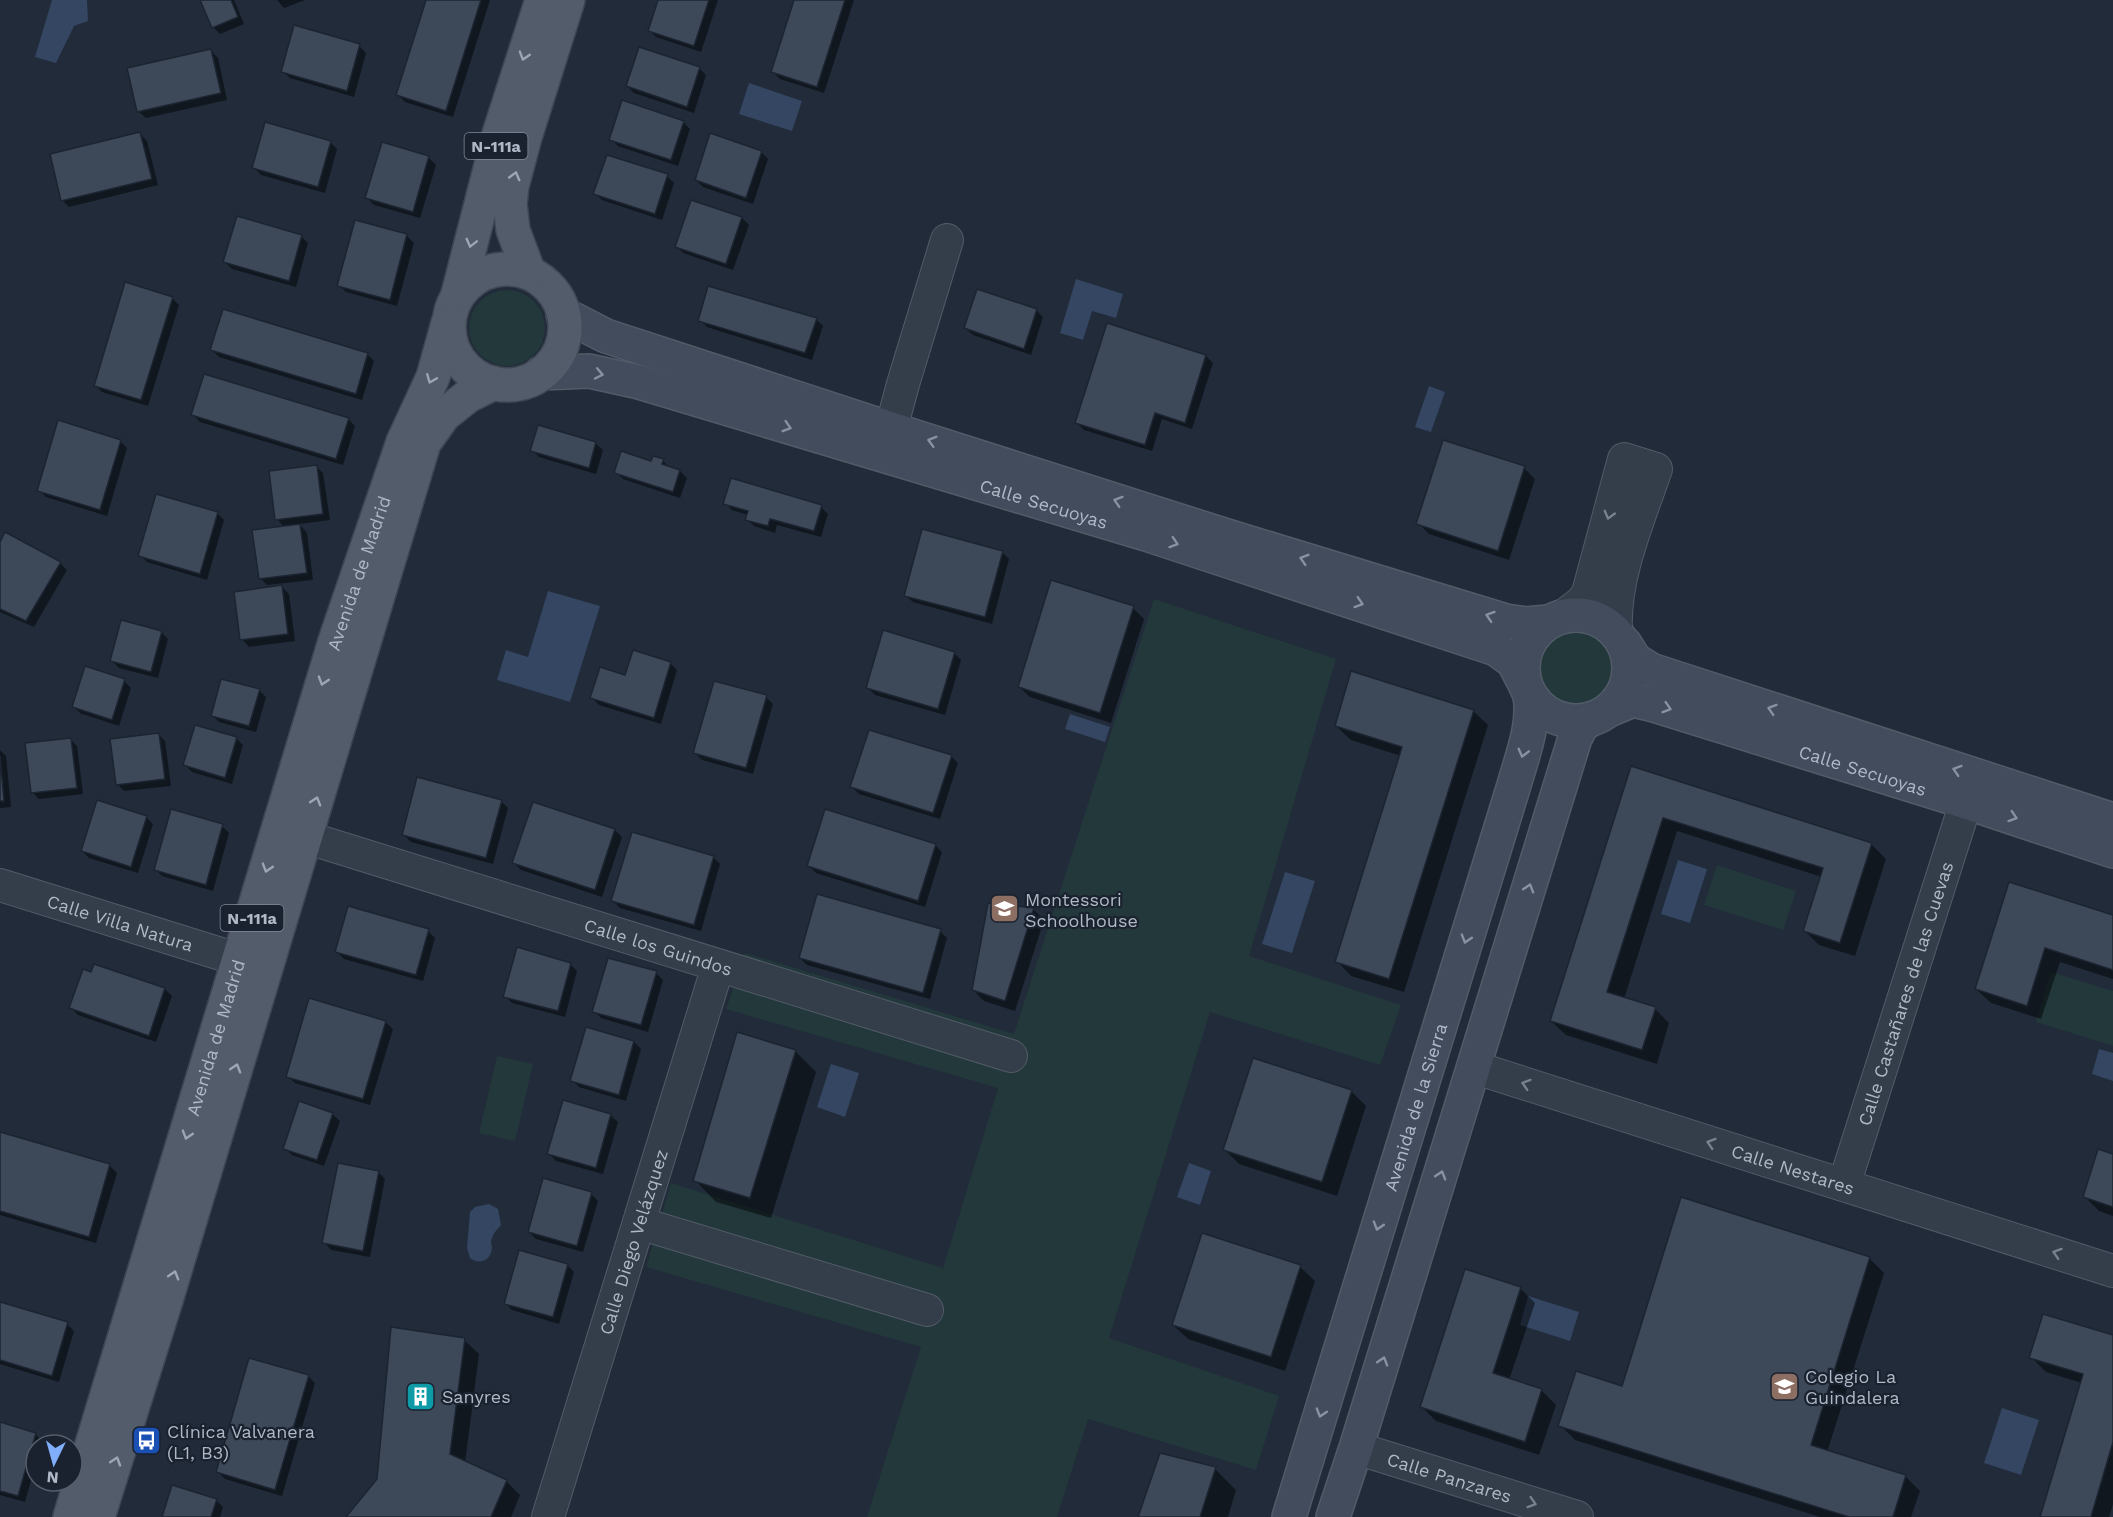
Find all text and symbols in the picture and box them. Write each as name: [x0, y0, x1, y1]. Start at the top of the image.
one-way arrow: [519, 50, 531, 61]
road number: N-111a: [464, 133, 528, 159]
one-way arrow: [507, 171, 520, 181]
one-way arrow: [466, 238, 479, 248]
one-way arrow: [594, 366, 604, 379]
one-way arrow: [426, 373, 438, 384]
one-way arrow: [781, 420, 792, 432]
one-way arrow: [927, 436, 937, 449]
street label: Calle Secuoyas: [977, 474, 1110, 532]
street label: Avenida de Madrid: [322, 493, 394, 653]
one-way arrow: [1113, 496, 1124, 508]
one-way arrow: [1604, 509, 1616, 520]
one-way arrow: [1168, 536, 1179, 549]
one-way arrow: [1299, 554, 1310, 566]
one-way arrow: [1353, 596, 1364, 608]
one-way arrow: [1485, 610, 1496, 623]
one-way arrow: [318, 675, 330, 686]
one-way arrow: [1661, 701, 1671, 714]
one-way arrow: [1767, 704, 1778, 717]
street label: Calle Secuoyas: [1796, 740, 1929, 800]
one-way arrow: [1517, 748, 1530, 758]
one-way arrow: [1952, 764, 1963, 777]
one-way arrow: [309, 796, 321, 807]
one-way arrow: [2007, 810, 2018, 823]
street label: Calle Castañares de las Cuevas: [1853, 859, 1957, 1128]
one-way arrow: [262, 862, 274, 873]
one-way arrow: [1522, 883, 1534, 894]
place label: Montessori Schoolhouse: [1025, 889, 1138, 931]
street label: Calle Villa Natura: [45, 890, 196, 955]
school or university icon: Montessori Schoolhouse: [988, 893, 1020, 925]
road number: N-111a: [220, 905, 284, 931]
street label: Calle los Guindos: [582, 914, 735, 979]
one-way arrow: [1461, 933, 1473, 944]
street label: Avenida de Madrid: [182, 957, 249, 1118]
street label: Avenida de la Sierra: [1379, 1020, 1451, 1194]
one-way arrow: [229, 1063, 241, 1074]
one-way arrow: [1521, 1079, 1532, 1091]
one-way arrow: [182, 1129, 194, 1140]
one-way arrow: [1706, 1138, 1717, 1150]
street label: Calle Nestares: [1729, 1140, 1857, 1198]
street label: Calle Diego Velázquez: [594, 1147, 671, 1337]
one-way arrow: [1434, 1170, 1446, 1181]
one-way arrow: [1373, 1220, 1385, 1231]
one-way arrow: [2052, 1248, 2063, 1261]
one-way arrow: [166, 1270, 179, 1281]
one-way arrow: [1376, 1356, 1388, 1367]
place label: Colegio La Guindalera: [1805, 1366, 1900, 1408]
school or university icon: Colegio La Guindalera: [1768, 1370, 1800, 1402]
building icon: Sanyres: [405, 1380, 437, 1412]
place label: Sanyres: [442, 1386, 511, 1407]
one-way arrow: [1316, 1407, 1328, 1417]
place label: Clínica Valvanera (L1, B3): [167, 1421, 315, 1463]
bus stop icon: Clínica Valvanera (L1, B3): [130, 1425, 162, 1457]
north arrow: [24, 1433, 84, 1493]
street label: Calle Panzares: [1385, 1448, 1514, 1506]
one-way arrow: [109, 1456, 121, 1467]
text: N: [46, 1467, 59, 1487]
one-way arrow: [1526, 1496, 1537, 1508]

